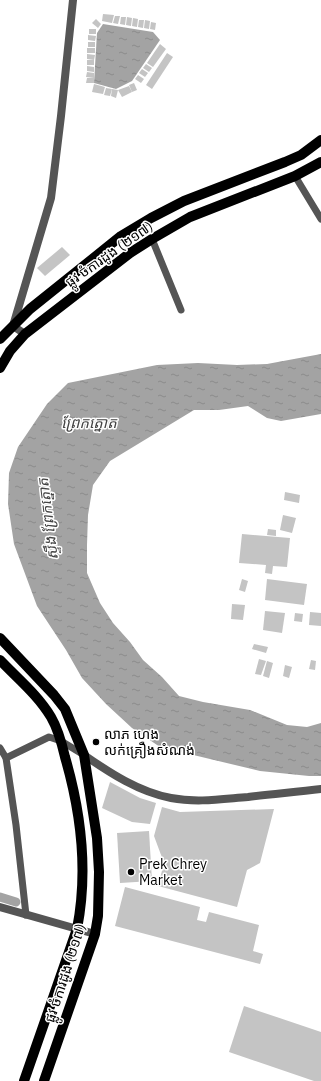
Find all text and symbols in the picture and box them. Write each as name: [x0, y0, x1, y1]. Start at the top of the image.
street label: ផ្លូវ ចំការដូង (២១៧): [62, 217, 158, 294]
water label: ព្រែកត្នោត: [61, 413, 118, 432]
water label: ស្ទឹង ព្រែកត្នោត: [33, 476, 62, 561]
place label: លាភ ហេង លក់គ្រឿងសំណង់: [104, 725, 195, 759]
marker: លាភ ហេង លក់គ្រឿងសំណង់: [91, 737, 101, 747]
place label: Prek Chrey Market: [139, 855, 207, 889]
marker: Prek Chrey Market: [126, 867, 136, 877]
street label: ផ្លូវ ចំការដូង (២១៧): [41, 921, 92, 1026]

